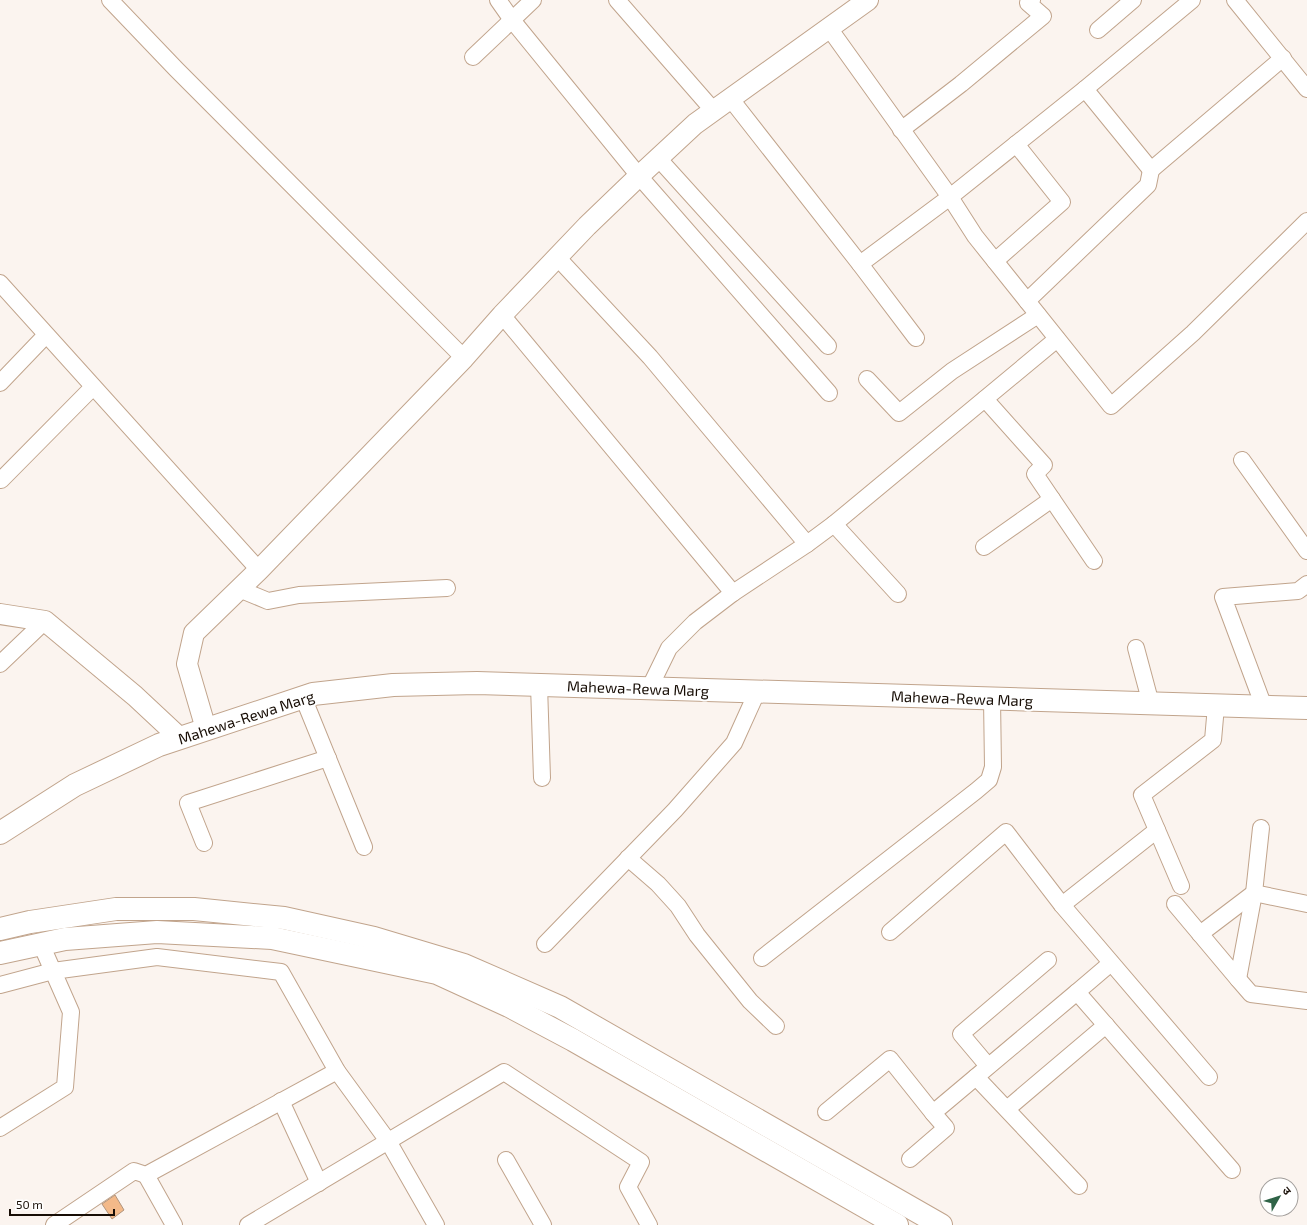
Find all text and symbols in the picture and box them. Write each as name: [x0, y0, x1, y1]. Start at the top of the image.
street label: Mahewa-Rewa Marg: [567, 677, 710, 699]
street label: Mahewa-Rewa Marg: [176, 686, 317, 748]
street label: Mahewa-Rewa Marg: [891, 687, 1034, 709]
north arrow: [1259, 1177, 1299, 1217]
text: उ: [1280, 1184, 1295, 1197]
scale bar: [10, 1191, 114, 1217]
text: 50 m: [16, 1197, 43, 1211]

